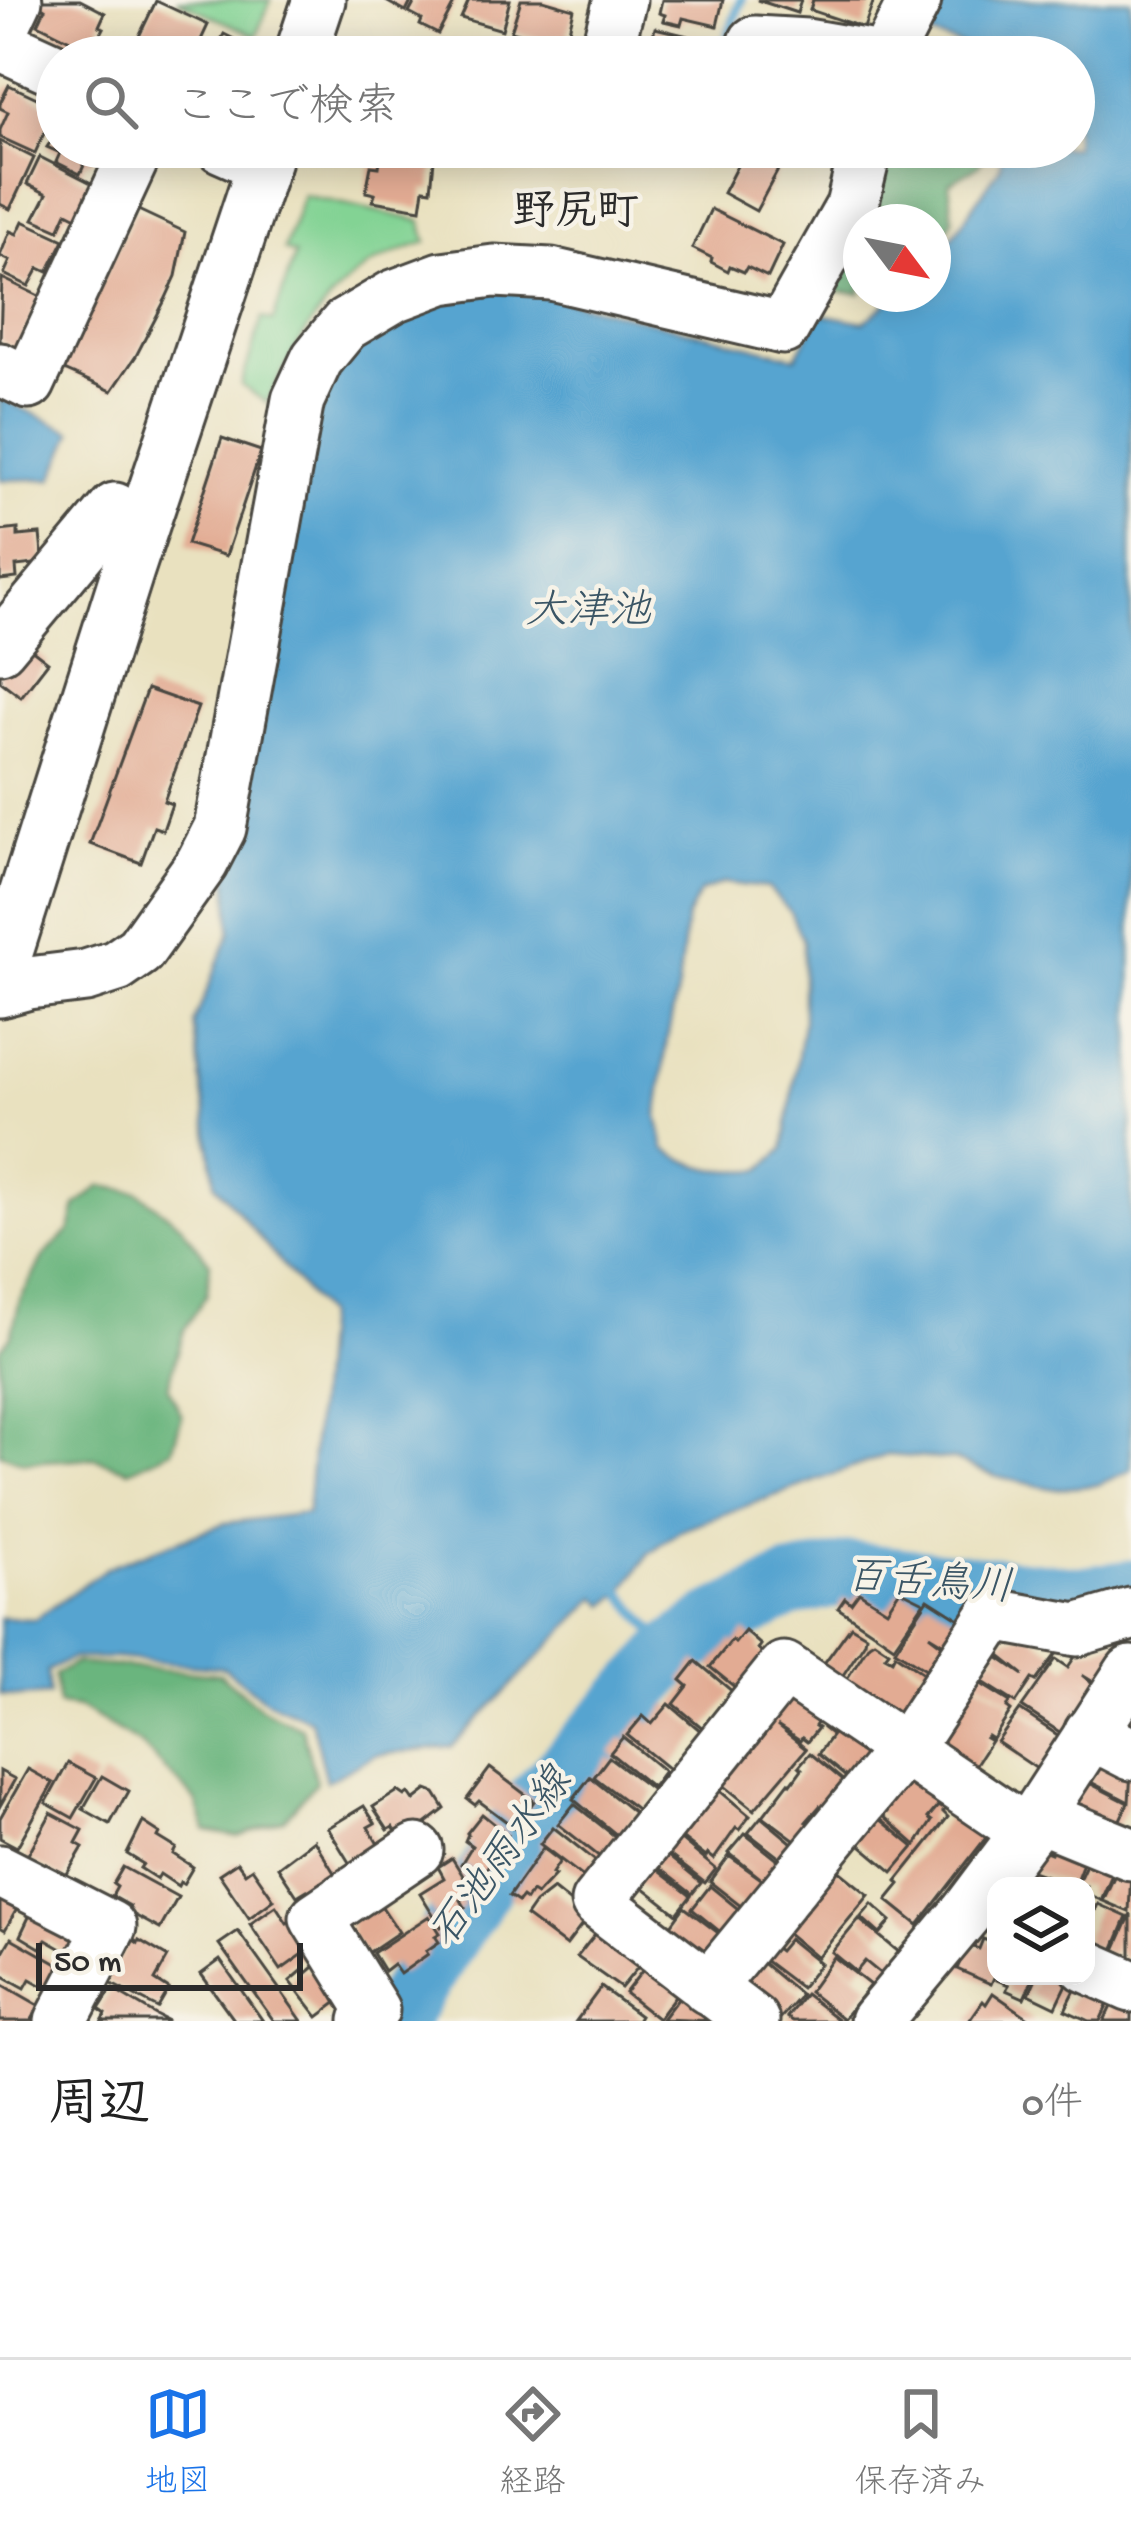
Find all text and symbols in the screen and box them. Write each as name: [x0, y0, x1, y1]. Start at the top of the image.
search box: [36, 36, 1095, 168]
icon: search: [78, 69, 144, 135]
text: ここで検索: [174, 84, 399, 137]
district label: 野尻町: [513, 191, 639, 240]
north arrow: [843, 204, 951, 312]
water label: 大津池: [525, 588, 652, 639]
water label: 百舌鳥川: [843, 1553, 1015, 1616]
water label: 石池雨水線: [421, 1758, 587, 1959]
map controls: [987, 1877, 1095, 1985]
button: layers: [987, 1877, 1095, 1985]
scale bar: [36, 1937, 303, 1990]
text: 50 m: [54, 1945, 121, 1983]
text: 周辺: [48, 2079, 150, 2139]
text: 0件: [1022, 2084, 1083, 2130]
tab: 地図: [145, 2381, 211, 2504]
tab: 経路: [500, 2381, 566, 2504]
tab: 保存済み: [855, 2381, 987, 2504]

